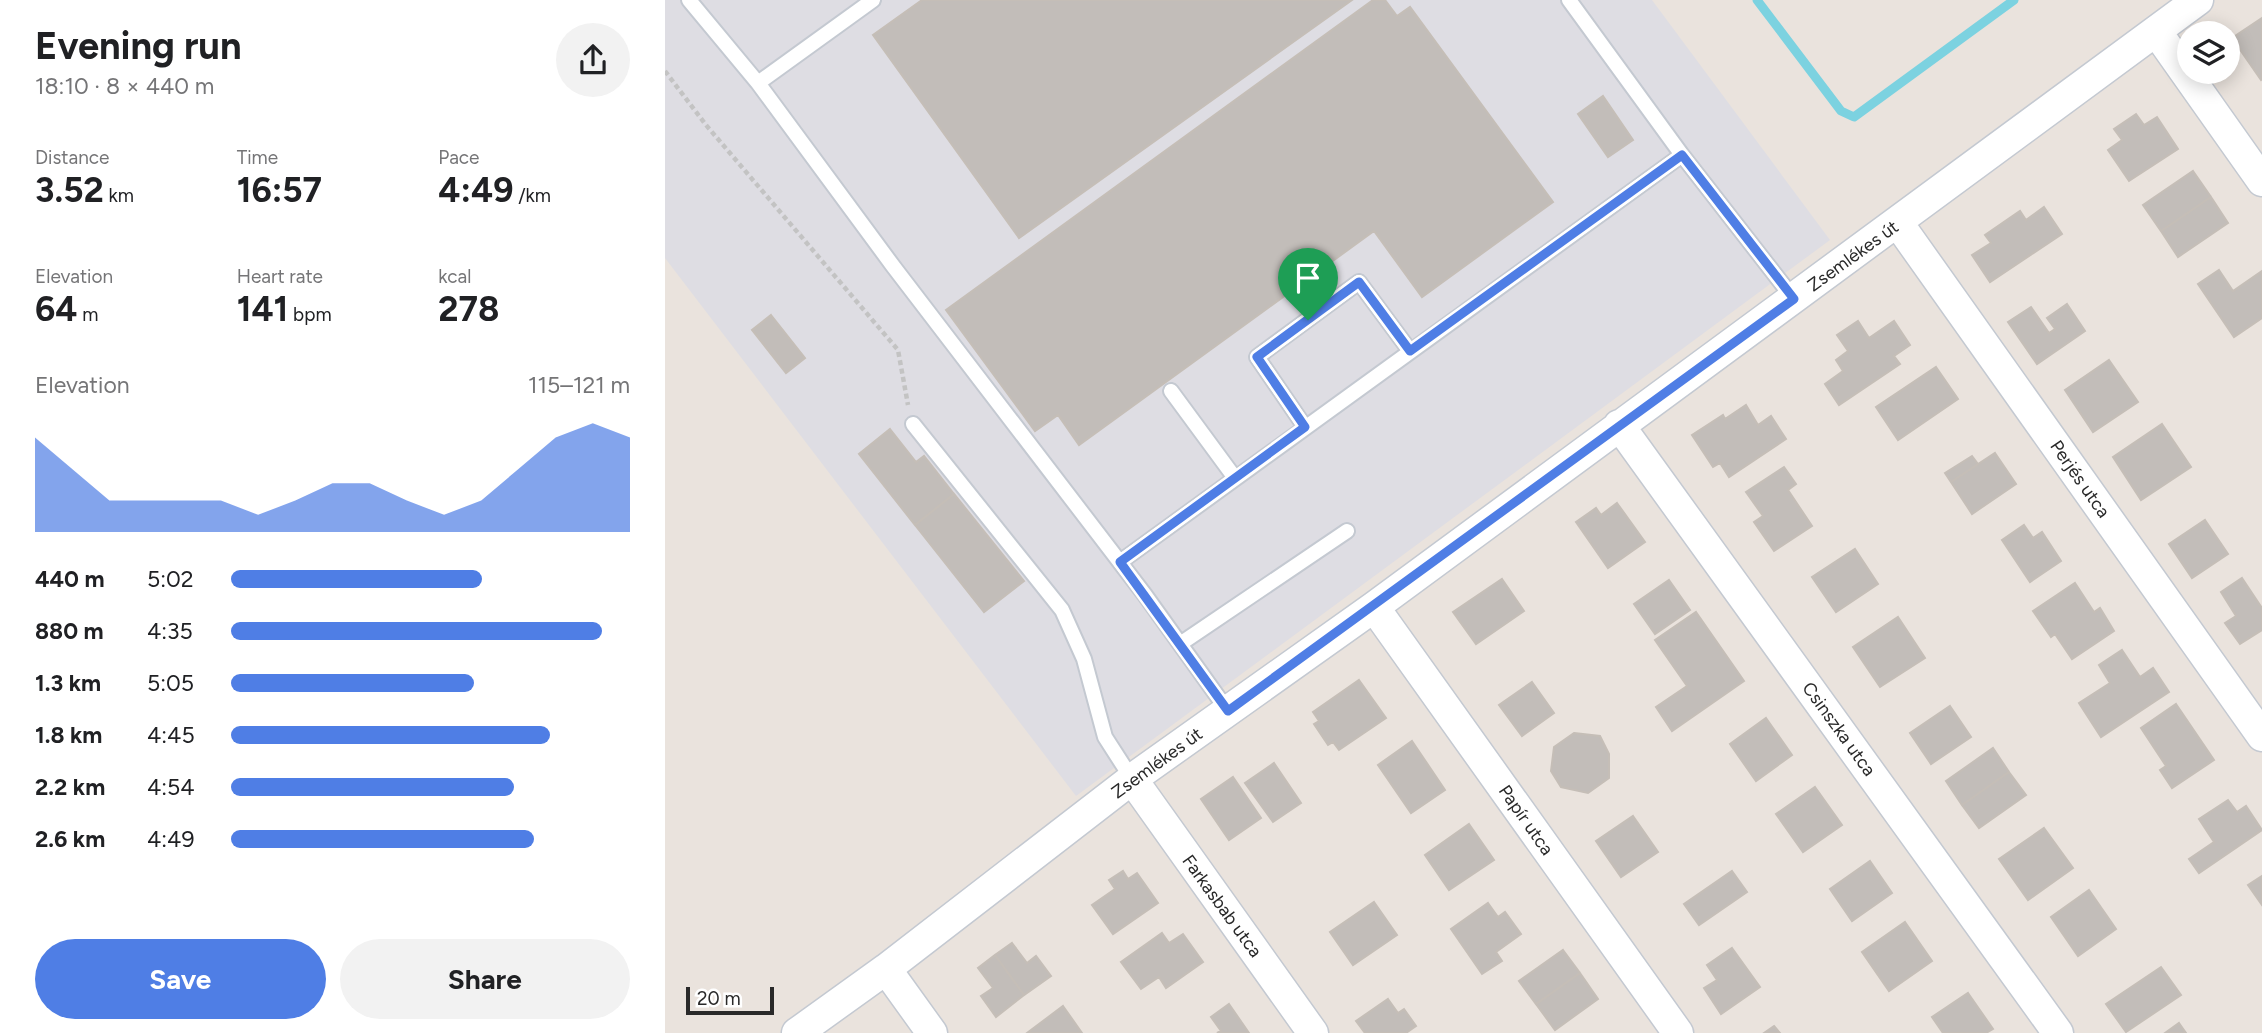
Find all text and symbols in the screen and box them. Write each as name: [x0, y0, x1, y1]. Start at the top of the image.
map controls: [2177, 21, 2240, 84]
button: layers: [2177, 21, 2240, 84]
text: Evening run: [35, 23, 242, 69]
button: share: [556, 23, 630, 97]
text: 18:10 · 8 × 440 m: [35, 72, 214, 100]
text: Distance: [35, 146, 109, 169]
text: Time: [237, 146, 278, 169]
text: Pace: [438, 146, 479, 169]
text: 3.52: [35, 169, 104, 211]
text: 16:57: [237, 169, 322, 211]
text: 4:49: [438, 169, 513, 211]
text: km: [104, 184, 134, 207]
text: /km: [513, 184, 551, 207]
street label: Zsemlékes út: [1803, 216, 1903, 296]
pin: [1278, 248, 1338, 320]
icon: arrive: [1289, 259, 1327, 297]
text: Elevation: [35, 265, 113, 288]
text: Heart rate: [237, 265, 323, 288]
text: kcal: [438, 265, 472, 288]
text: 64: [35, 288, 77, 330]
text: 141: [237, 288, 288, 330]
text: 278: [438, 288, 499, 330]
text: m: [77, 303, 98, 326]
text: bpm: [288, 303, 332, 326]
text: Elevation: [35, 371, 130, 399]
text: 115–121 m: [528, 371, 630, 399]
street label: Perjés utca: [2045, 436, 2115, 522]
text: 440 m: [35, 565, 105, 593]
text: 5:02: [147, 565, 194, 593]
text: 880 m: [35, 617, 104, 645]
text: 4:35: [147, 617, 193, 645]
text: 1.3 km: [35, 669, 101, 697]
text: 5:05: [147, 669, 194, 697]
street label: Csinszka utca: [1798, 678, 1880, 780]
text: 1.8 km: [35, 721, 102, 749]
text: 4:45: [147, 721, 195, 749]
street label: Zsemlékes út: [1107, 723, 1207, 803]
text: 2.2 km: [35, 773, 105, 801]
text: 4:54: [147, 773, 195, 801]
street label: Papír utca: [1494, 781, 1558, 859]
text: 2.6 km: [35, 825, 105, 853]
text: 4:49: [147, 825, 194, 853]
street label: Farkasbab utca: [1177, 850, 1267, 962]
button: Save: [35, 939, 326, 1019]
button: Share: [340, 939, 630, 1019]
scale bar: [686, 984, 773, 1016]
text: 20 m: [697, 987, 741, 1010]

